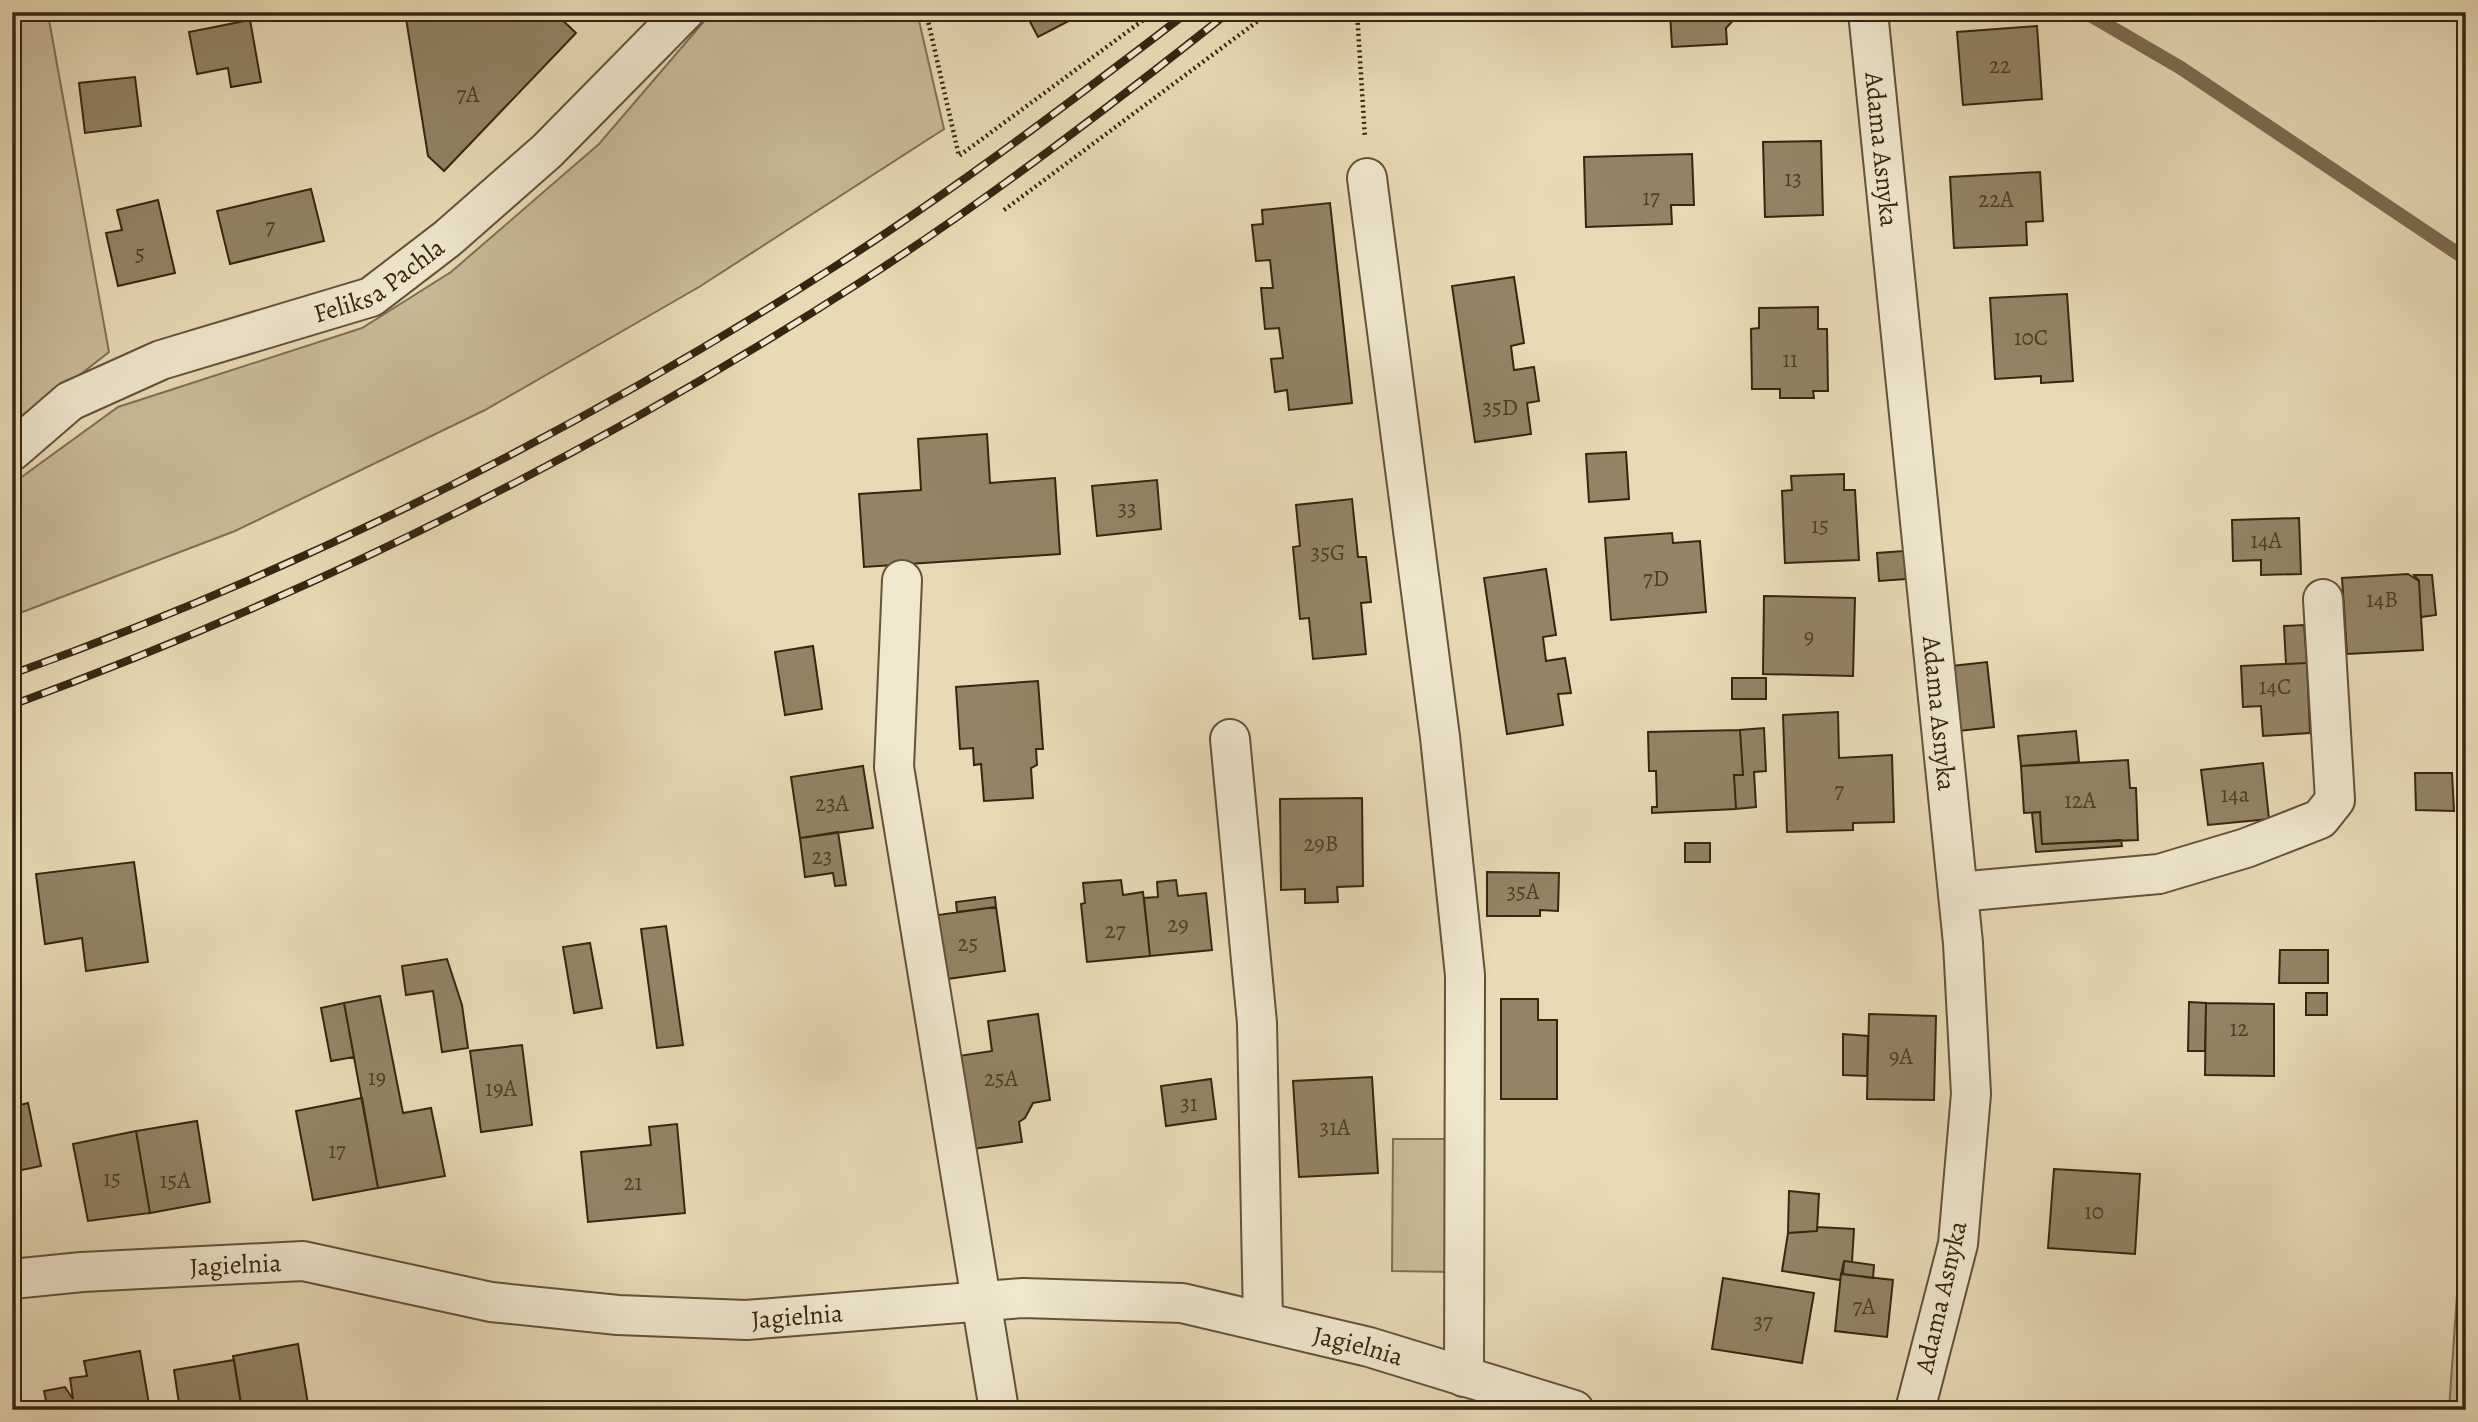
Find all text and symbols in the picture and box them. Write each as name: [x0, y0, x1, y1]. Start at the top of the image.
house number: 22: [1989, 50, 2011, 81]
street label: Adama Asnyka: [1857, 69, 1907, 228]
house number: 7A: [456, 79, 480, 110]
house number: 13: [1784, 163, 1802, 194]
house number: 17: [1642, 182, 1660, 213]
house number: 22A: [1978, 184, 2014, 215]
house number: 7: [265, 211, 275, 242]
street label: Feliksa Pachla: [309, 230, 452, 331]
house number: 5: [135, 238, 145, 269]
house number: 10C: [2014, 322, 2048, 353]
house number: 11: [1782, 344, 1798, 375]
house number: 35D: [1482, 392, 1518, 423]
house number: 33: [1117, 493, 1137, 524]
house number: 15: [1811, 510, 1829, 541]
house number: 14A: [2250, 525, 2282, 556]
house number: 35G: [1311, 537, 1345, 568]
house number: 7D: [1643, 563, 1669, 594]
house number: 14B: [2366, 584, 2398, 615]
house number: 9: [1804, 621, 1814, 652]
street label: Adama Asnyka: [1914, 633, 1965, 792]
house number: 14C: [2259, 671, 2291, 702]
house number: 7: [1834, 775, 1844, 806]
house number: 14a: [2220, 779, 2250, 810]
house number: 12A: [2064, 785, 2097, 816]
house number: 23A: [815, 788, 850, 819]
house number: 29B: [1303, 828, 1339, 859]
house number: 23: [812, 841, 832, 872]
house number: 35A: [1507, 876, 1540, 907]
house number: 29: [1167, 909, 1189, 940]
house number: 27: [1105, 915, 1126, 946]
house number: 25: [958, 928, 978, 959]
house number: 12: [2230, 1013, 2248, 1044]
house number: 9A: [1889, 1041, 1914, 1072]
house number: 19: [368, 1062, 386, 1093]
house number: 25A: [984, 1063, 1019, 1094]
house number: 19A: [485, 1073, 517, 1104]
house number: 31: [1180, 1088, 1198, 1119]
house number: 31A: [1320, 1112, 1351, 1143]
house number: 17: [328, 1135, 346, 1166]
house number: 15: [103, 1163, 121, 1194]
house number: 15A: [159, 1165, 191, 1196]
house number: 21: [624, 1167, 643, 1198]
house number: 10: [2084, 1196, 2104, 1227]
street label: Adama Asnyka: [1906, 1217, 1976, 1378]
street label: Jagielnia: [189, 1245, 282, 1284]
house number: 7A: [1852, 1291, 1876, 1322]
street label: Jagielnia: [750, 1295, 844, 1337]
house number: 37: [1753, 1306, 1773, 1337]
street label: Jagielnia: [1310, 1317, 1408, 1374]

